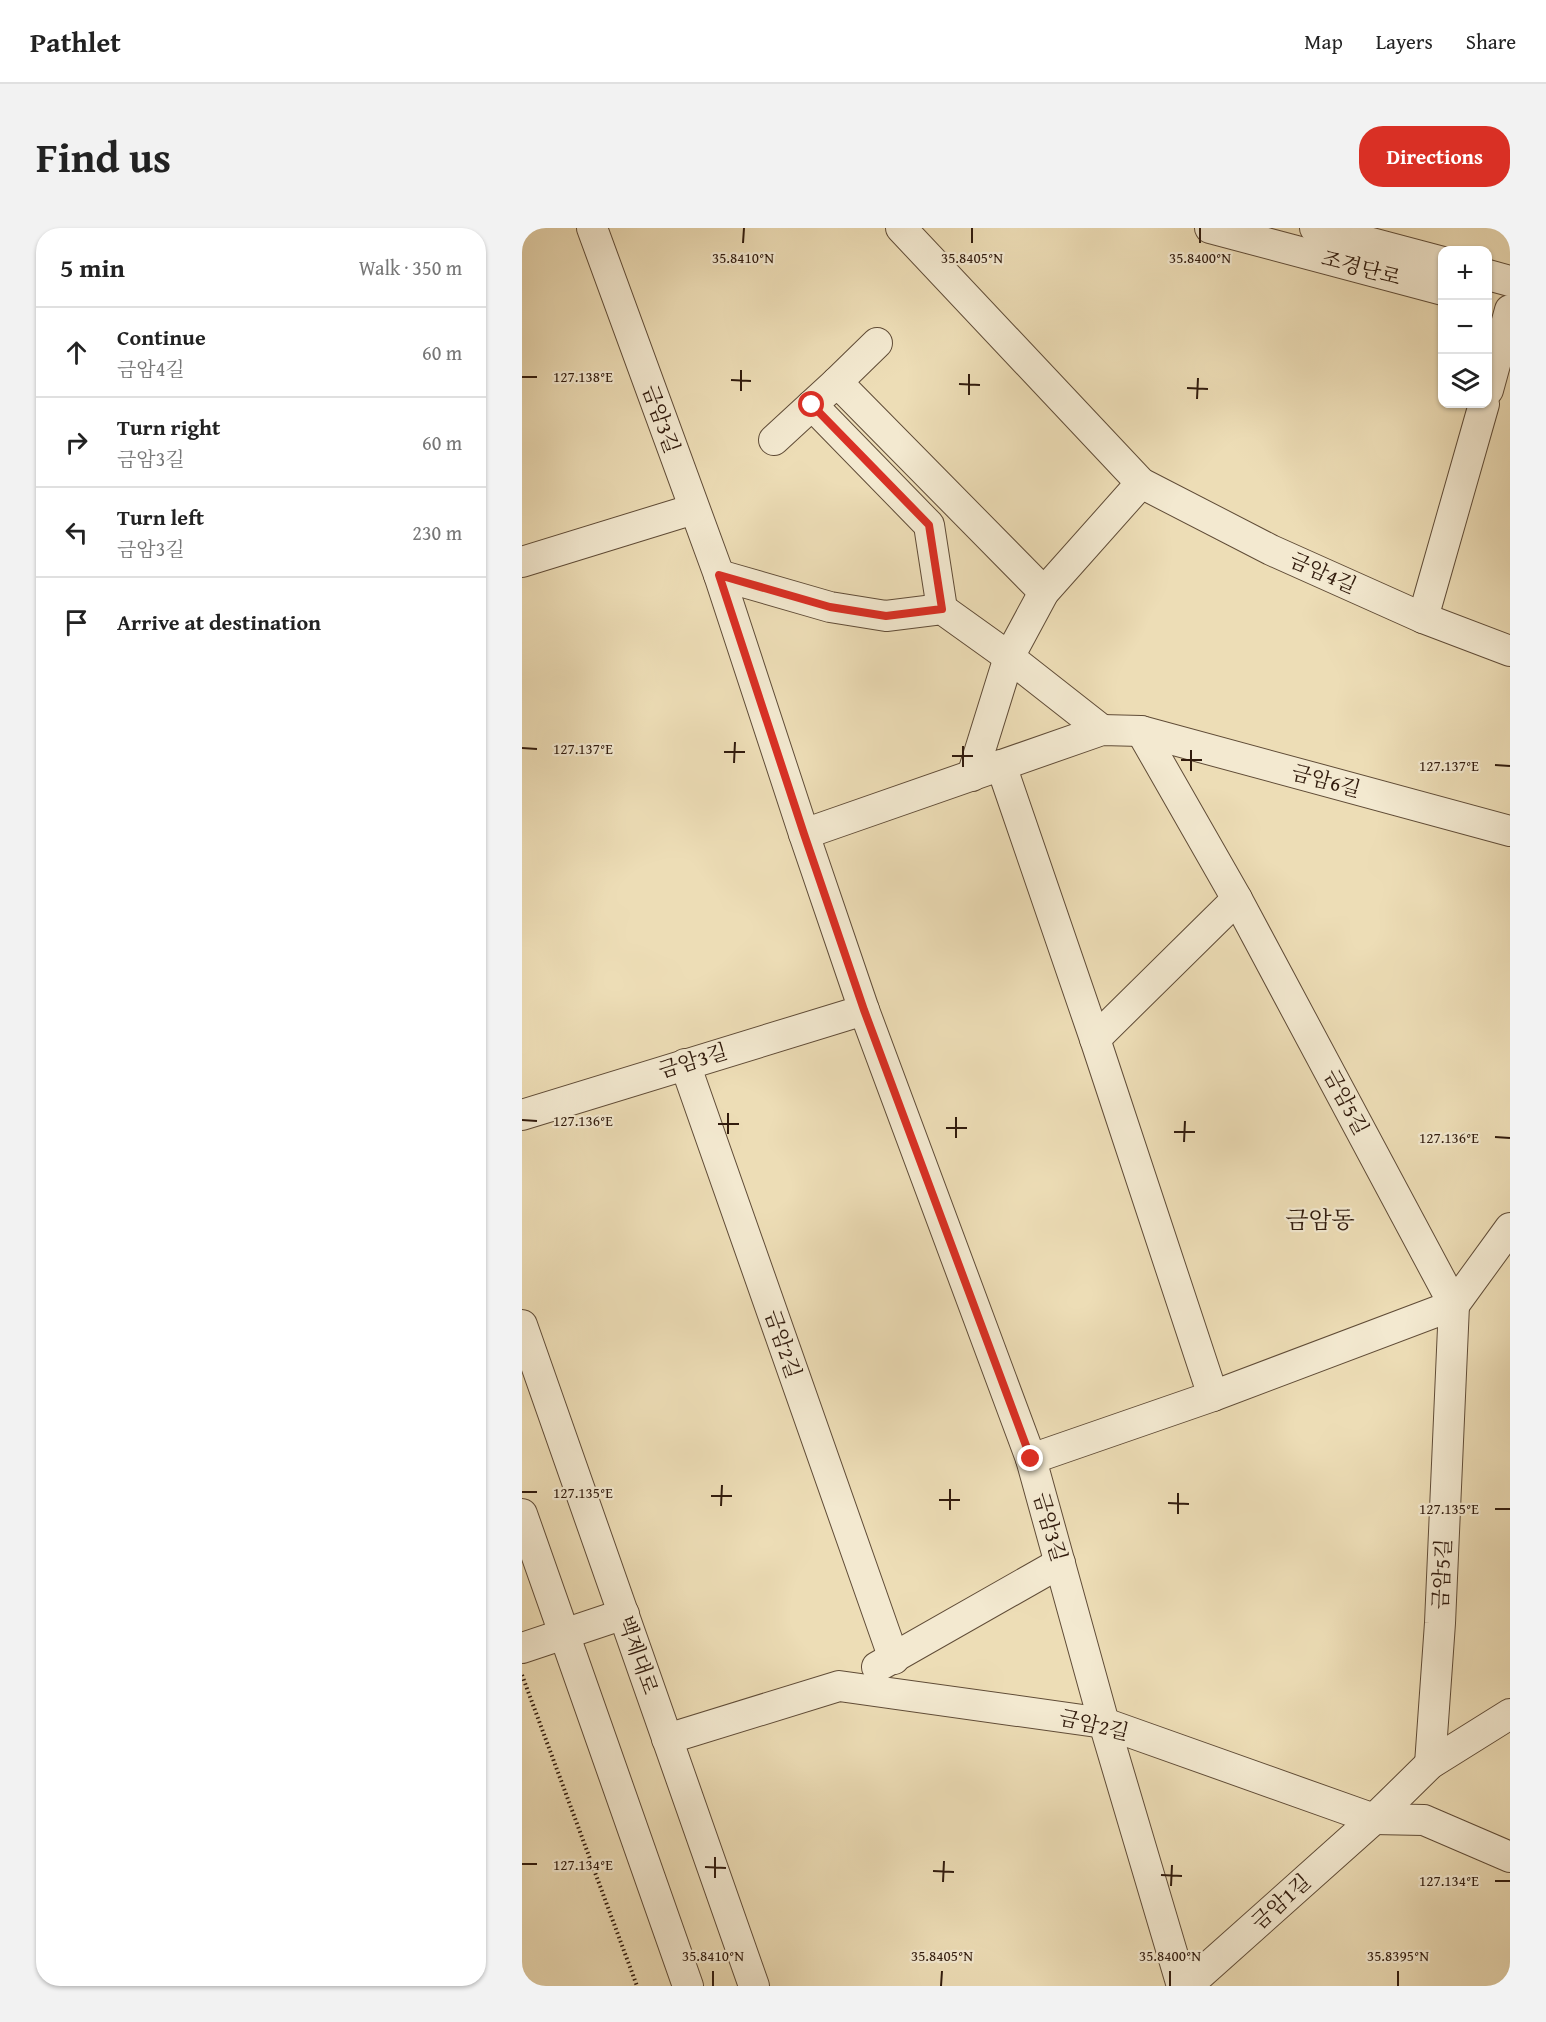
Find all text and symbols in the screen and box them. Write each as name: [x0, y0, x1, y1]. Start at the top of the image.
text: Pathlet: [30, 21, 121, 62]
text: Map: [1304, 26, 1343, 57]
text: Layers: [1376, 26, 1433, 57]
text: Share: [1466, 26, 1516, 57]
text: Find us: [36, 126, 171, 187]
button: Directions: [1359, 126, 1510, 187]
street label: 조경단로: [1318, 242, 1404, 293]
map controls: [1438, 246, 1492, 408]
button: +: [1438, 246, 1492, 300]
text: 35.8410°N: [712, 247, 774, 268]
text: 35.8405°N: [941, 247, 1003, 268]
text: 35.8400°N: [1169, 247, 1231, 268]
text: 5 min: [60, 248, 125, 287]
text: Walk · 350 m: [359, 253, 462, 282]
button: −: [1438, 300, 1492, 354]
text: Continue: [117, 321, 206, 353]
icon: ahead: [60, 336, 93, 369]
text: 60 m: [422, 338, 462, 367]
text: 금암4길: [117, 354, 185, 383]
button: layers: [1438, 354, 1492, 408]
text: 127.138°E: [553, 366, 613, 387]
street label: 금암3길: [635, 380, 688, 457]
route start: [798, 391, 824, 417]
text: Turn right: [117, 411, 220, 443]
icon: right: [60, 426, 93, 459]
text: 60 m: [422, 428, 462, 457]
text: 금암3길: [117, 444, 185, 473]
text: Turn left: [117, 501, 204, 533]
icon: left: [60, 516, 93, 549]
text: 230 m: [412, 518, 462, 547]
text: 금암3길: [117, 534, 185, 563]
street label: 금암4길: [1284, 544, 1362, 601]
icon: arrive: [60, 606, 93, 639]
text: Arrive at destination: [117, 606, 321, 638]
text: 127.137°E: [553, 738, 613, 759]
text: 127.137°E: [1419, 755, 1479, 776]
street label: 금암6길: [1288, 756, 1364, 805]
street label: 금암3길: [654, 1035, 731, 1086]
street label: 금암5길: [1316, 1063, 1377, 1140]
text: 127.136°E: [553, 1110, 613, 1131]
text: 127.136°E: [1419, 1127, 1479, 1148]
district label: 금암동: [1285, 1202, 1355, 1237]
street label: 금암2길: [757, 1305, 810, 1382]
route end: [1017, 1445, 1043, 1471]
text: 127.135°E: [553, 1482, 613, 1503]
street label: 금암3길: [1026, 1488, 1075, 1565]
text: 127.135°E: [1419, 1498, 1479, 1519]
street label: 금암5길: [1424, 1538, 1459, 1610]
street label: 백제대로: [611, 1611, 666, 1698]
street label: 금암2길: [1056, 1701, 1132, 1748]
text: 127.134°E: [553, 1854, 613, 1875]
street label: 금암1길: [1244, 1866, 1317, 1937]
text: 127.134°E: [1419, 1870, 1479, 1891]
text: 35.8410°N: [682, 1945, 744, 1966]
text: 35.8405°N: [911, 1945, 973, 1966]
text: 35.8400°N: [1139, 1945, 1201, 1966]
text: 35.8395°N: [1367, 1945, 1429, 1966]

